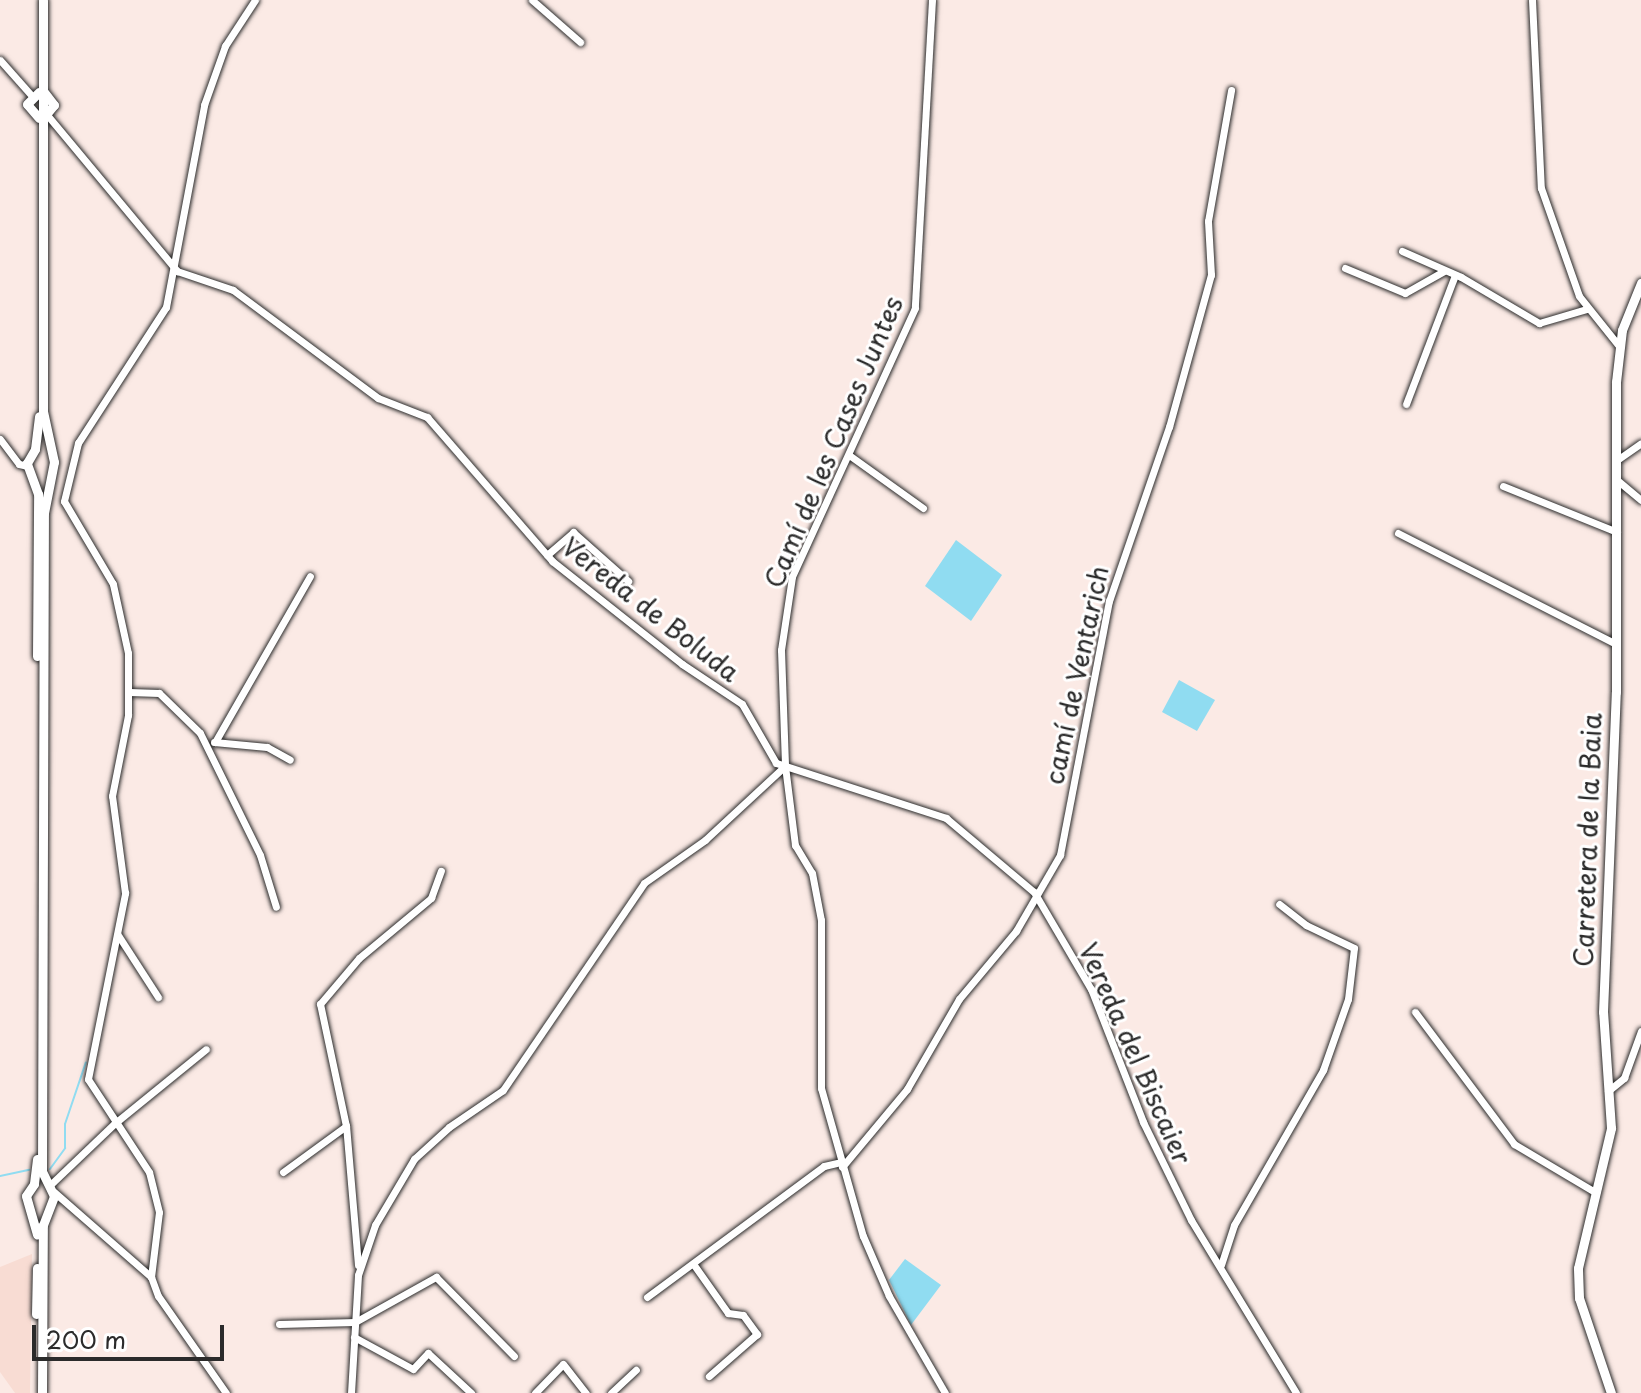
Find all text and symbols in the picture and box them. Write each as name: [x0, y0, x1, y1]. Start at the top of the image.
street label: Camí de les Cases Juntes: [757, 290, 909, 594]
street label: Vereda de Boluda: [556, 530, 746, 688]
street label: camí de Ventarich: [1037, 562, 1115, 788]
street label: Carretera de la Baia: [1567, 711, 1607, 969]
street label: Vereda del Biscaier: [1073, 937, 1199, 1169]
scale bar: [36, 1309, 228, 1359]
text: 200 m: [46, 1321, 126, 1357]

